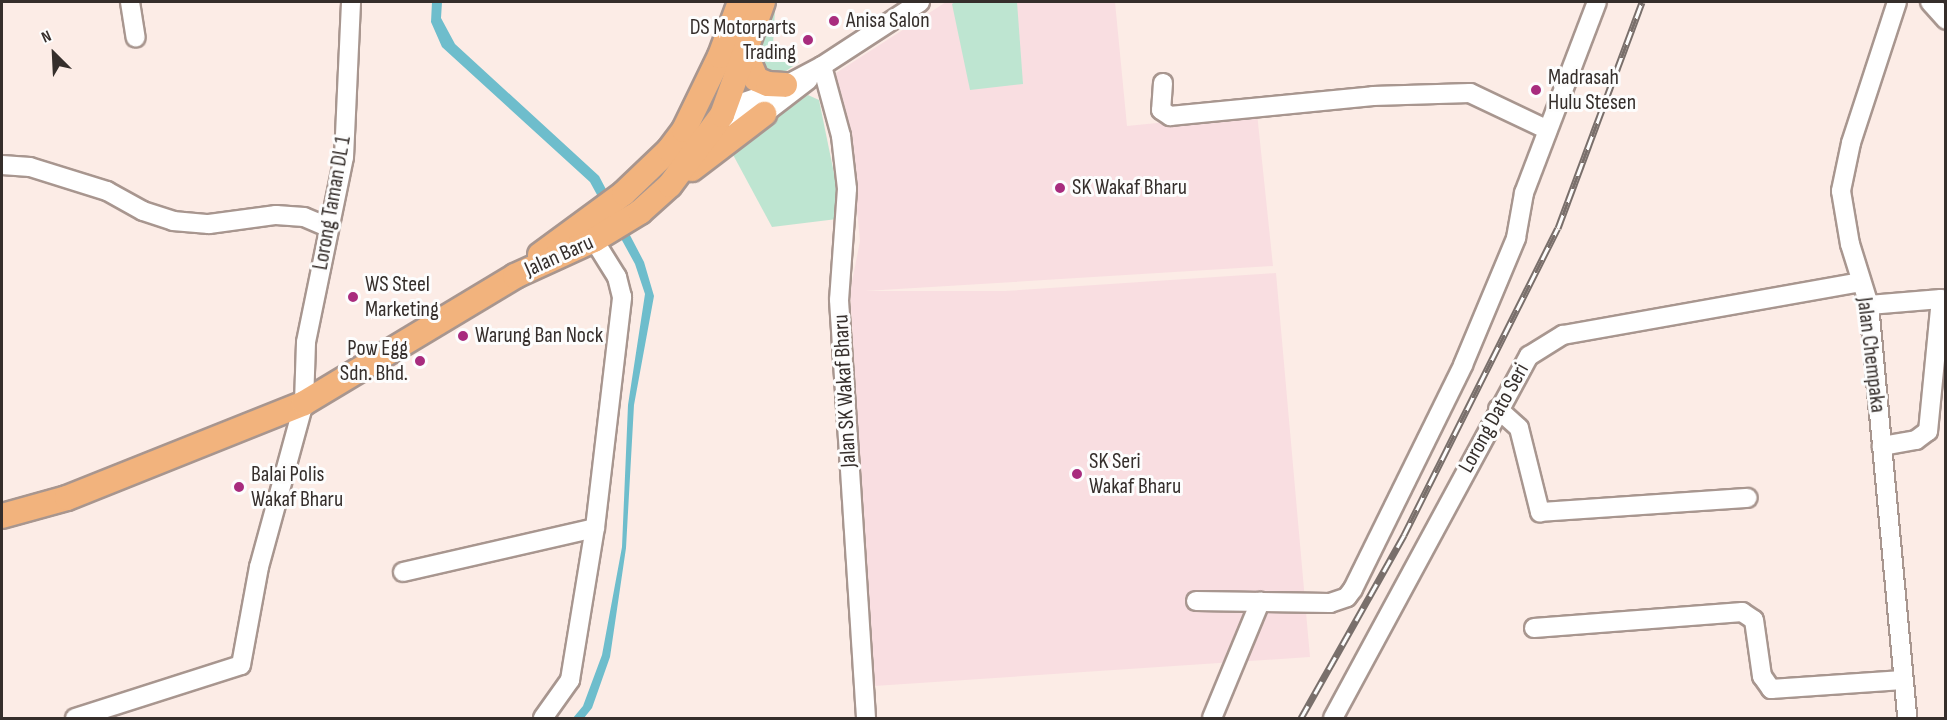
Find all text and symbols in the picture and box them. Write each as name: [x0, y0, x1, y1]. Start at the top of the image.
place label: Anisa Salon: [846, 8, 930, 34]
place label: DS Motorparts Trading: [690, 14, 796, 66]
marker: Anisa Salon: [827, 14, 841, 28]
north arrow: [24, 24, 84, 84]
text: N: [39, 27, 54, 48]
marker: DS Motorparts Trading: [801, 33, 815, 47]
place label: Madrasah Hulu Stesen: [1548, 64, 1636, 116]
marker: Madrasah Hulu Stesen: [1529, 83, 1543, 97]
street label: Lorong Taman DL 1: [307, 134, 357, 272]
place label: SK Wakaf Bharu: [1072, 175, 1187, 201]
marker: SK Wakaf Bharu: [1053, 181, 1067, 195]
street label: Jalan Baru: [521, 229, 597, 283]
place label: WS Steel Marketing: [365, 271, 439, 322]
marker: WS Steel Marketing: [346, 290, 360, 304]
street label: Jalan Chempaka: [1851, 296, 1891, 414]
street label: Jalan SK Wakaf Bharu: [828, 314, 862, 468]
place label: Warung Ban Nock: [475, 323, 603, 349]
marker: Warung Ban Nock: [456, 329, 470, 343]
place label: Pow Egg Sdn. Bhd.: [340, 335, 408, 386]
marker: Pow Egg Sdn. Bhd.: [413, 354, 427, 368]
street label: Lorong Dato Seri: [1453, 359, 1535, 477]
place label: SK Seri Wakaf Bharu: [1089, 448, 1181, 500]
place label: Balai Polis Wakaf Bharu: [251, 461, 343, 512]
marker: SK Seri Wakaf Bharu: [1070, 467, 1084, 481]
marker: Balai Polis Wakaf Bharu: [232, 480, 246, 494]

